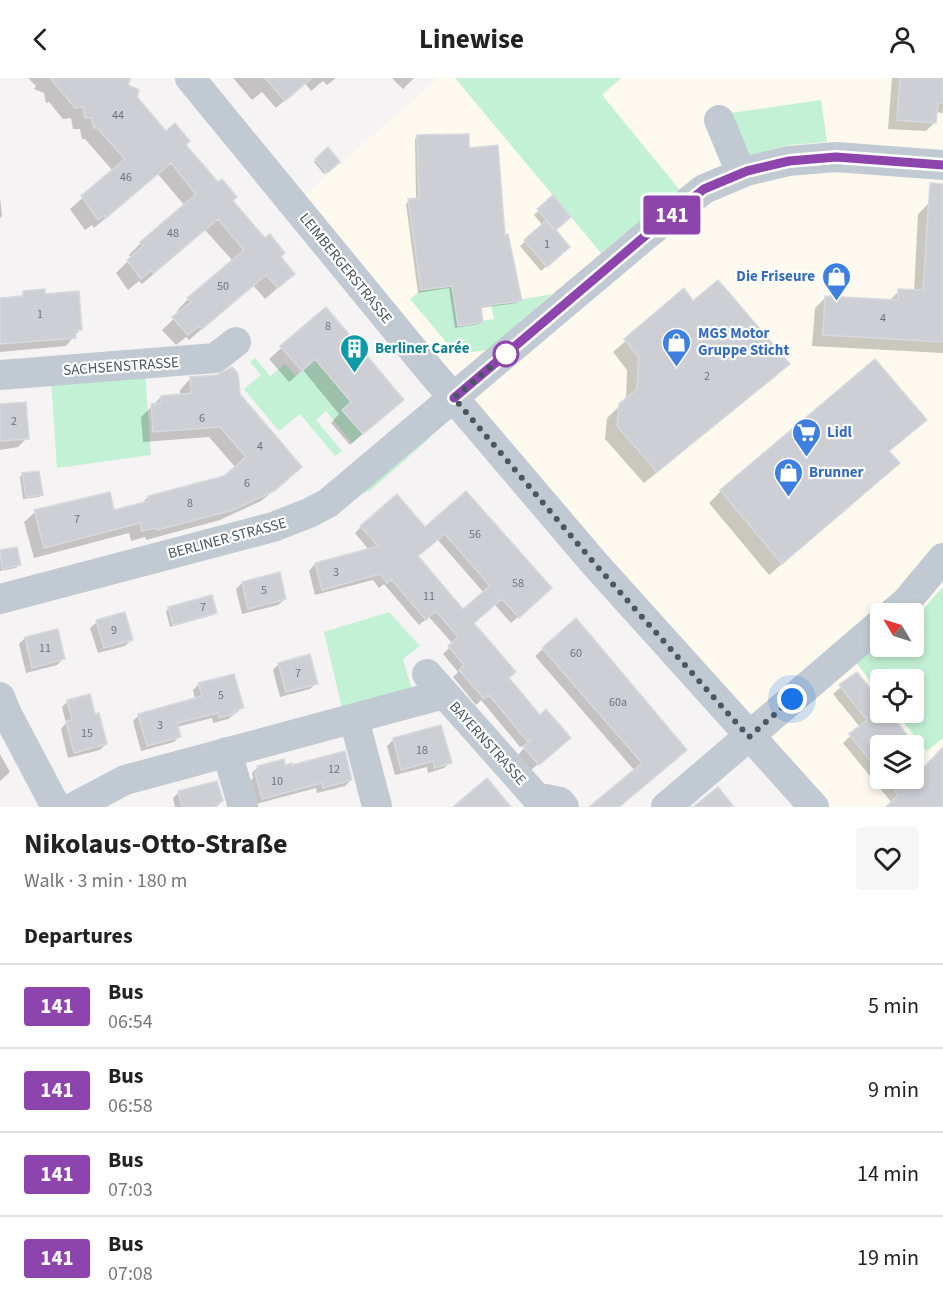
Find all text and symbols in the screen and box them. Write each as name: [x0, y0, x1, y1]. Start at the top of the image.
text: Linewise: [419, 20, 524, 59]
icon: back: [24, 23, 57, 56]
icon: person: [886, 23, 919, 56]
house number: 44: [112, 107, 124, 124]
house number: 46: [120, 169, 132, 186]
line badge: 141: [638, 196, 706, 234]
text: 141: [655, 200, 689, 230]
street label: LEIMBERGERSTRASSE: [294, 209, 397, 328]
house number: 48: [167, 225, 179, 242]
house number: 1: [544, 236, 550, 253]
shop icon: Die Friseure: [820, 260, 852, 302]
place label: Die Friseure: [736, 266, 815, 287]
house number: 50: [217, 278, 229, 295]
house number: 1: [37, 306, 43, 323]
house number: 4: [880, 310, 886, 327]
house number: 8: [325, 318, 331, 335]
place label: MGS Motor Gruppe Sticht: [698, 323, 789, 361]
shop icon: MGS Motor Gruppe Sticht: [661, 326, 693, 368]
building icon: Berliner Carée: [338, 332, 370, 374]
place label: Berliner Carée: [375, 338, 470, 359]
unlabelled marker: [493, 341, 519, 367]
street label: SACHSENSTRASSE: [62, 352, 180, 381]
house number: 2: [704, 368, 710, 385]
house number: 6: [199, 410, 205, 427]
house number: 2: [11, 413, 17, 430]
supermarket icon: Lidl: [790, 416, 822, 458]
place label: Lidl: [827, 422, 853, 443]
house number: 4: [257, 438, 263, 455]
shop icon: Brunner: [772, 456, 804, 498]
place label: Brunner: [809, 462, 863, 483]
house number: 6: [244, 475, 250, 492]
house number: 8: [187, 495, 193, 512]
house number: 7: [74, 511, 80, 528]
street label: BERLINER STRASSE: [166, 513, 289, 564]
house number: 56: [469, 526, 481, 543]
house number: 3: [333, 564, 339, 581]
house number: 58: [512, 575, 524, 592]
house number: 5: [261, 582, 267, 599]
house number: 11: [423, 588, 435, 605]
house number: 7: [200, 599, 206, 616]
north arrow: [870, 603, 924, 657]
map controls: [870, 603, 924, 789]
house number: 9: [111, 622, 117, 639]
house number: 11: [39, 640, 51, 657]
house number: 60: [570, 645, 582, 662]
house number: 7: [295, 665, 301, 682]
button: locate: [870, 669, 924, 723]
your location: [777, 684, 807, 714]
house number: 5: [218, 687, 224, 704]
house number: 60a: [609, 694, 627, 711]
street label: BAYERNSTRASSE: [444, 697, 531, 790]
house number: 3: [157, 717, 163, 734]
house number: 15: [81, 725, 93, 742]
button: layers: [870, 735, 924, 789]
house number: 18: [416, 742, 428, 759]
house number: 12: [328, 761, 340, 778]
house number: 10: [271, 773, 283, 790]
text: Nikolaus-Otto-Straße: [24, 824, 288, 864]
button: heart: [856, 827, 919, 890]
text: Walk · 3 min · 180 m: [24, 867, 187, 895]
text: Departures: [24, 920, 133, 952]
text: Bus: [108, 976, 144, 1008]
text: 5 min: [868, 990, 919, 1022]
text: 141: [40, 991, 74, 1021]
text: 06:54: [108, 1008, 153, 1036]
text: Bus: [108, 1060, 144, 1092]
text: 9 min: [868, 1074, 919, 1106]
text: 141: [40, 1075, 74, 1105]
text: 06:58: [108, 1092, 153, 1120]
text: Bus: [108, 1144, 144, 1176]
text: 14 min: [857, 1158, 919, 1190]
text: 141: [40, 1159, 74, 1189]
text: 07:03: [108, 1176, 153, 1204]
text: Bus: [108, 1228, 144, 1260]
text: 19 min: [857, 1242, 919, 1274]
text: 141: [40, 1243, 74, 1273]
text: 07:08: [108, 1260, 153, 1288]

